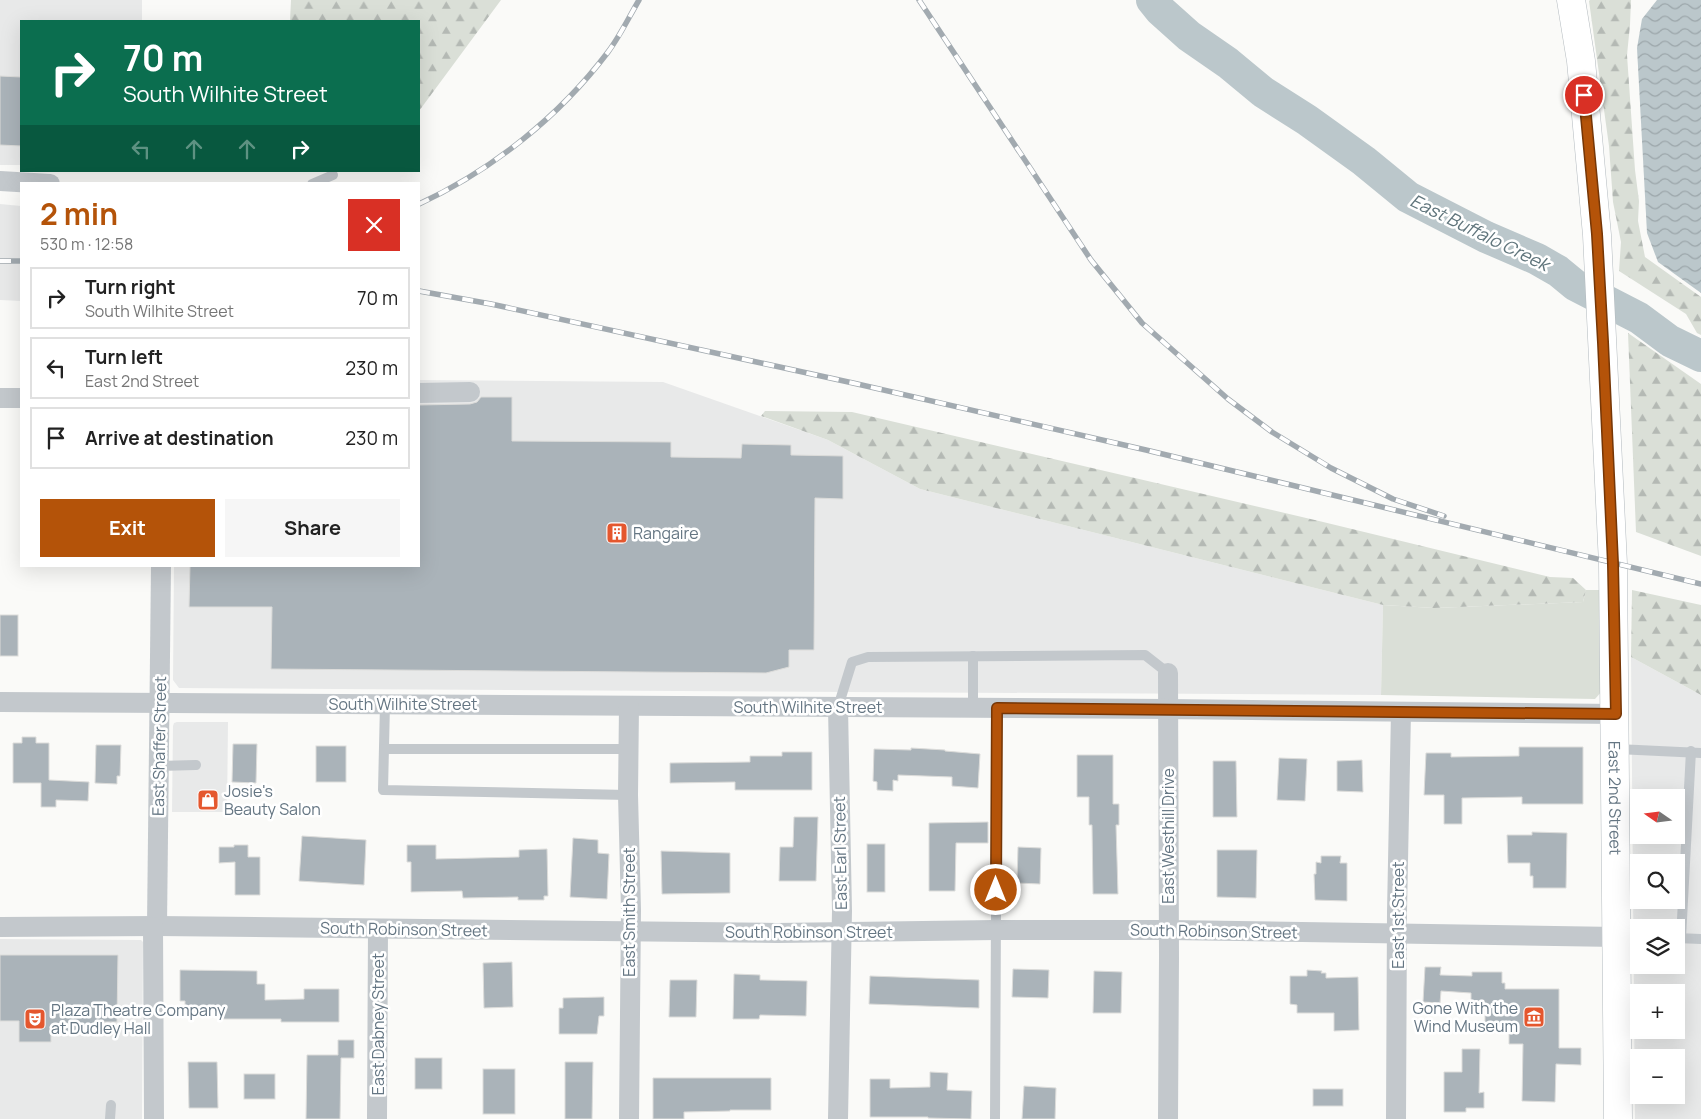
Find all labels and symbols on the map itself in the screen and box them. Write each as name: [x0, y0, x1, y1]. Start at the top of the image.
pin: [1563, 74, 1605, 116]
water label: East Buffalo Creek: [1407, 188, 1556, 277]
building icon: Rangaire: [605, 521, 629, 545]
place label: Rangaire: [633, 522, 699, 544]
street label: East Shaffer Street: [147, 676, 171, 816]
street label: South Wilhite Street: [329, 693, 477, 715]
street label: South Wilhite Street: [734, 696, 882, 718]
street label: East 2nd Street: [1604, 741, 1627, 855]
street label: East Westhill Drive: [1157, 768, 1179, 904]
place label: Josie's Beauty Salon: [224, 780, 321, 820]
shop icon: Josie's Beauty Salon: [196, 788, 220, 812]
north arrow: [1630, 789, 1685, 844]
street label: East Earl Street: [828, 796, 852, 910]
street label: East Smith Street: [618, 847, 640, 977]
street label: East 1st Street: [1387, 861, 1409, 969]
position arrow: [969, 863, 1021, 915]
street label: South Robinson Street: [320, 917, 488, 941]
street label: South Robinson Street: [1130, 919, 1298, 943]
street label: South Robinson Street: [725, 921, 893, 943]
street label: East Dabney Street: [367, 953, 389, 1095]
place label: Gone With the Wind Museum: [1412, 997, 1518, 1037]
place label: Plaza Theatre Company at Dudley Hall: [51, 999, 226, 1039]
museum icon: Gone With the Wind Museum: [1522, 1005, 1546, 1029]
theatre icon: Plaza Theatre Company at Dudley Hall: [23, 1007, 47, 1031]

